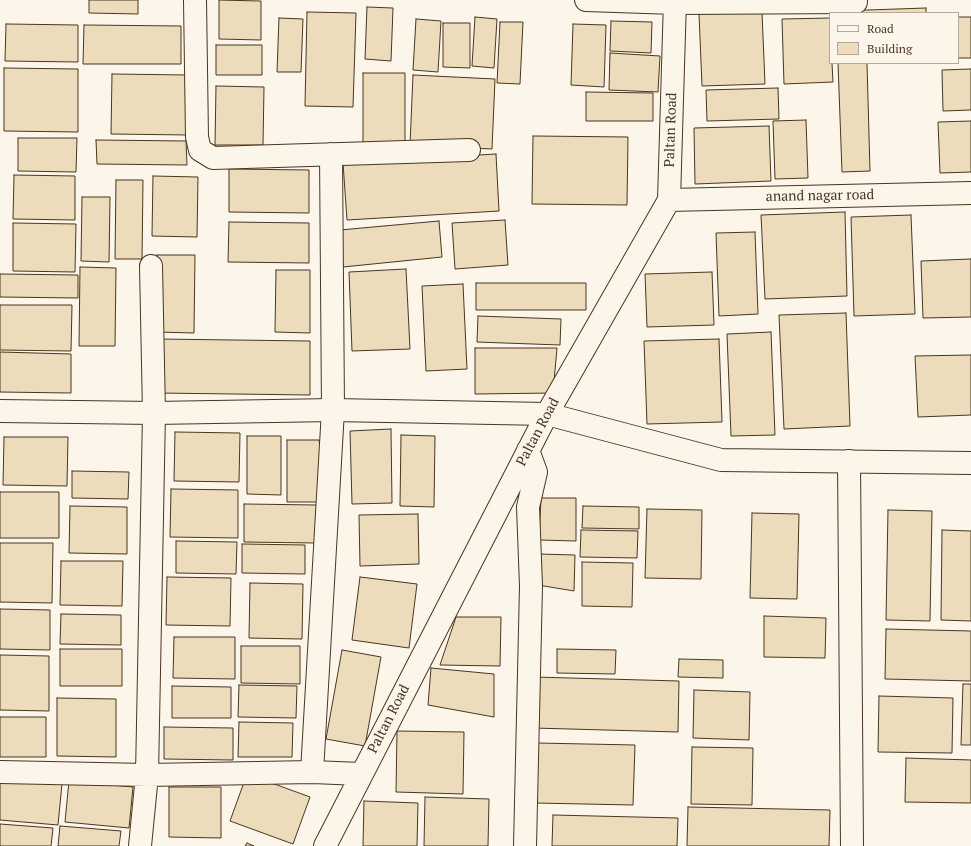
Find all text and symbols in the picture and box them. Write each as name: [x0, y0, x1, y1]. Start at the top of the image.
legend: [829, 12, 959, 64]
text: Road: [867, 21, 894, 36]
text: Building: [867, 41, 912, 56]
street label: Paltan Road: [661, 92, 681, 168]
street label: anand nagar road: [766, 187, 874, 205]
street label: Paltan Road: [513, 395, 563, 469]
street label: Paltan Road: [365, 682, 413, 756]

